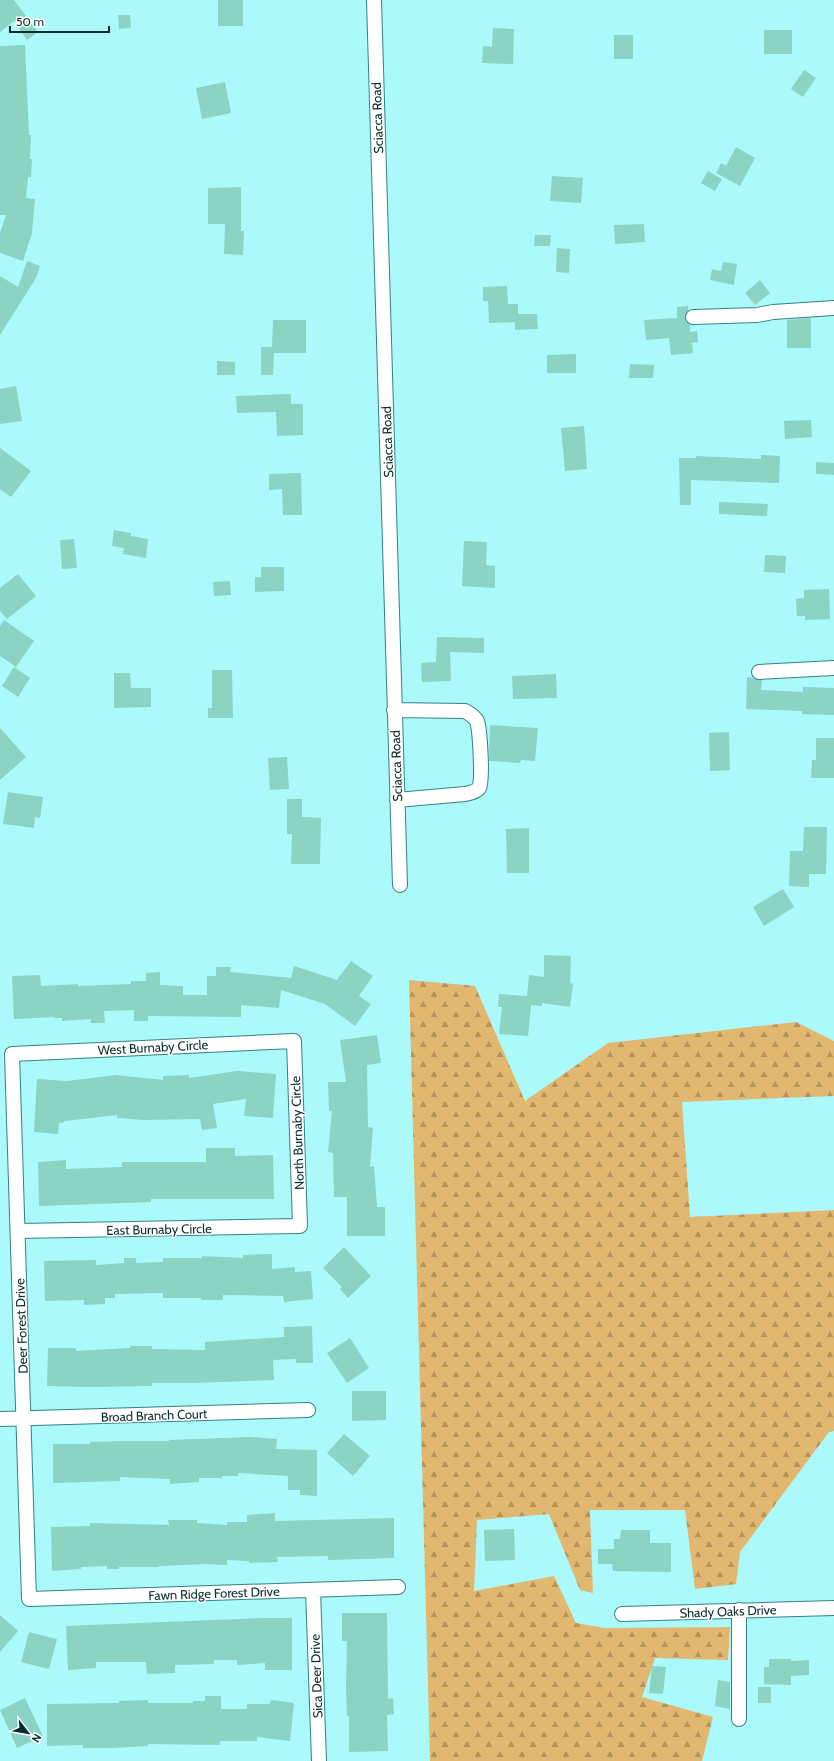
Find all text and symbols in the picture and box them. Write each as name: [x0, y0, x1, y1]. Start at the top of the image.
scale bar: [10, 8, 109, 34]
text: 50 m: [16, 14, 44, 29]
street label: Sciacca Road: [368, 82, 386, 154]
street label: Sciacca Road: [378, 406, 396, 478]
street label: Sciacca Road: [387, 730, 405, 802]
street label: West Burnaby Circle: [97, 1036, 209, 1058]
street label: North Burnaby Circle: [287, 1075, 307, 1190]
street label: East Burnaby Circle: [106, 1220, 212, 1238]
street label: Deer Forest Drive: [11, 1278, 31, 1374]
street label: Broad Branch Court: [100, 1405, 208, 1425]
street label: Fawn Ridge Forest Drive: [148, 1583, 280, 1603]
street label: Shady Oaks Drive: [679, 1601, 777, 1621]
street label: Sica Deer Drive: [307, 1633, 325, 1718]
north arrow: [8, 1713, 48, 1753]
text: N: [29, 1731, 45, 1745]

